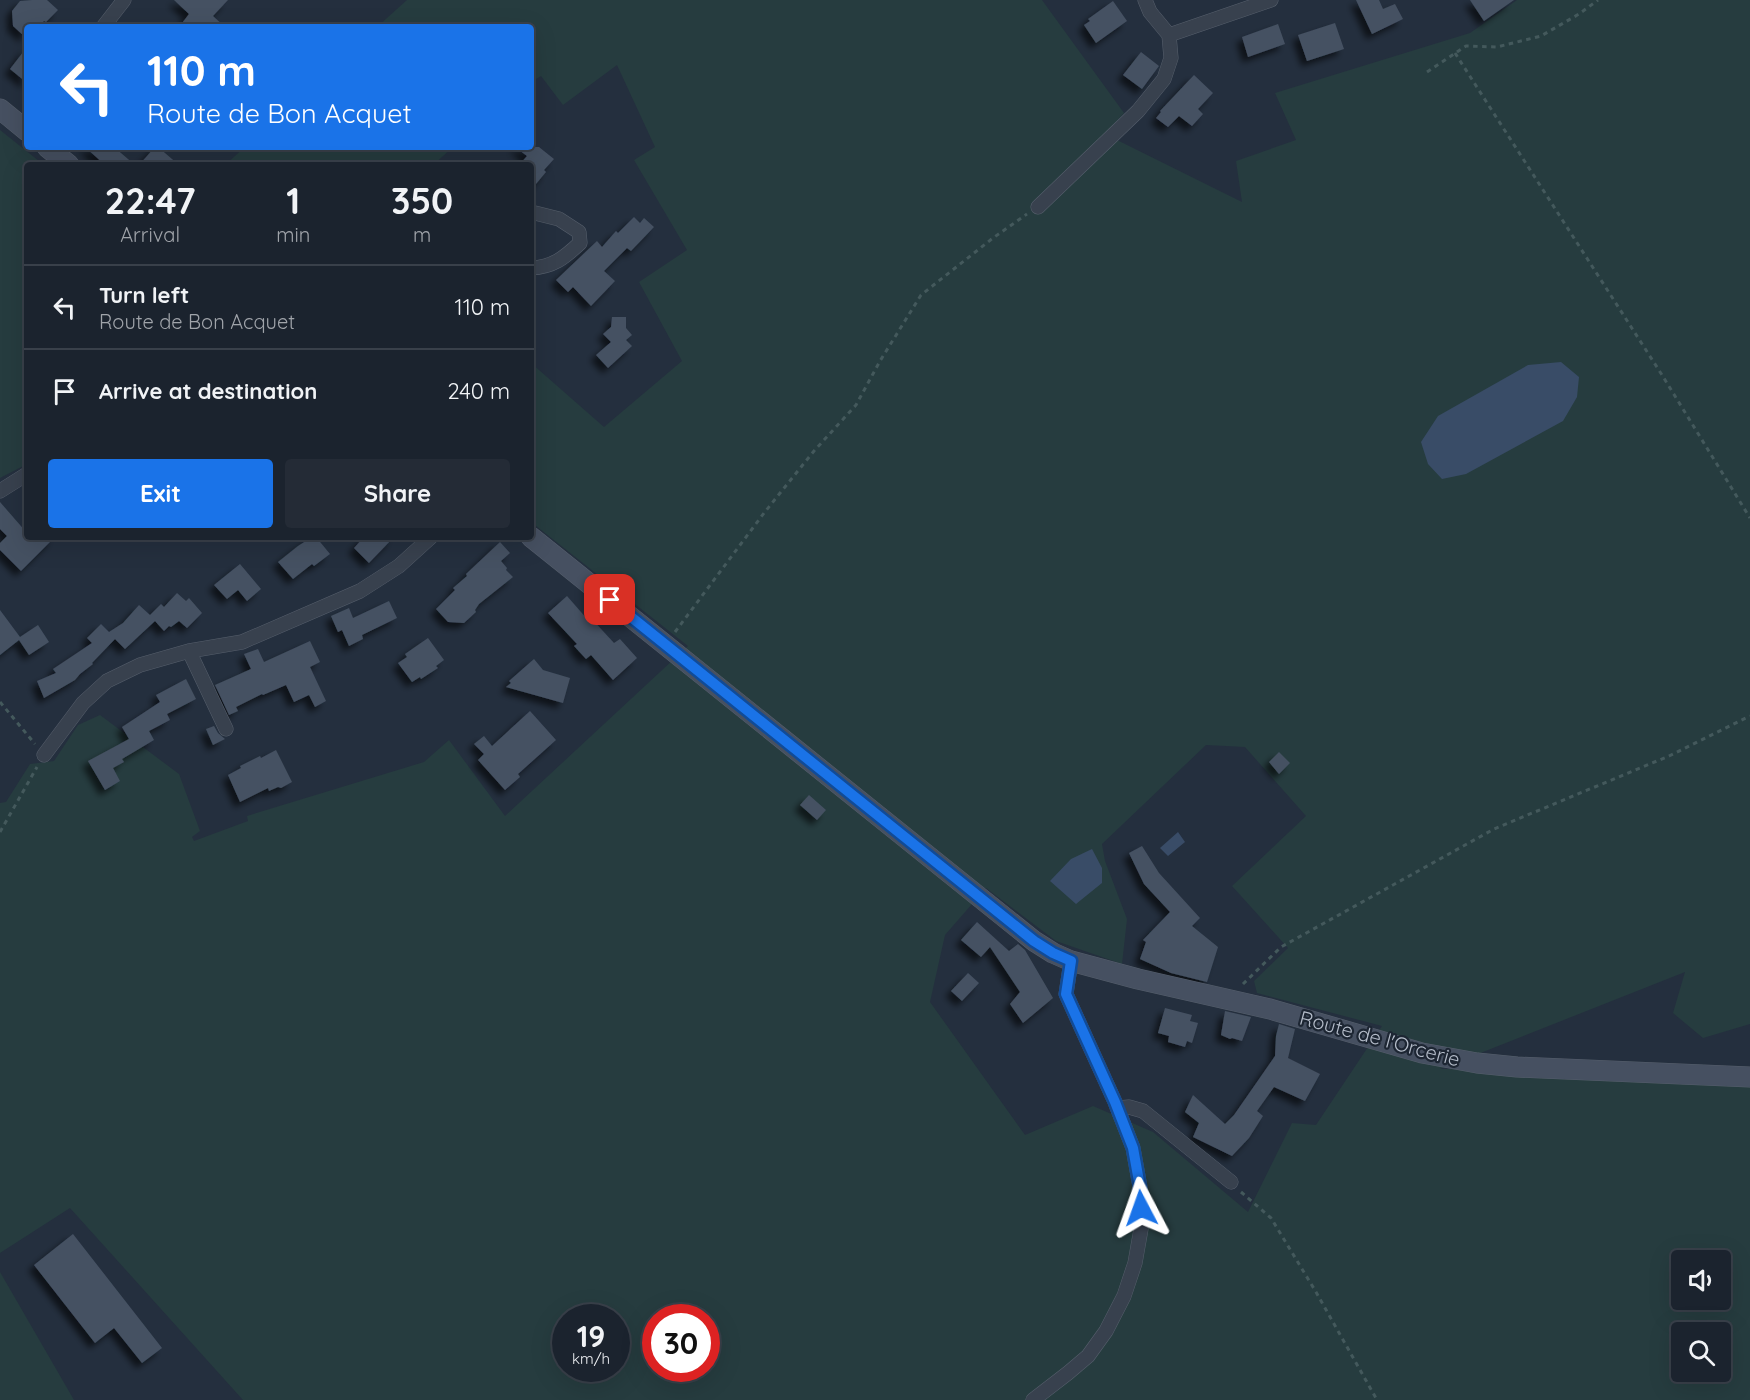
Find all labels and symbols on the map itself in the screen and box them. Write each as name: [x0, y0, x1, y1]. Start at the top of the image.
pin: [584, 574, 635, 625]
street label: Route de l'Orcerie: [1297, 1005, 1463, 1071]
position arrow: [1109, 1176, 1173, 1240]
speed limit sign: 30: [642, 1304, 720, 1382]

